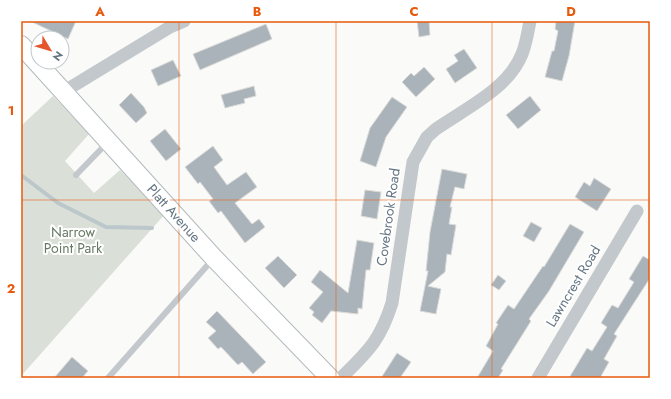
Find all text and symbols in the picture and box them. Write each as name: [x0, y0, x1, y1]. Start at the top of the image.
text: A: [94, 2, 105, 21]
text: B: [253, 2, 262, 21]
text: C: [409, 2, 419, 21]
text: D: [566, 2, 576, 21]
north arrow: [30, 30, 70, 70]
text: N: [49, 48, 67, 65]
text: 1: [8, 101, 14, 120]
street label: Covebrook Road: [371, 167, 405, 267]
street label: Platt Avenue: [142, 179, 206, 247]
park label: Narrow Point Park: [44, 222, 103, 258]
street label: Lawncrest Road: [541, 242, 605, 330]
text: 2: [7, 279, 15, 298]

